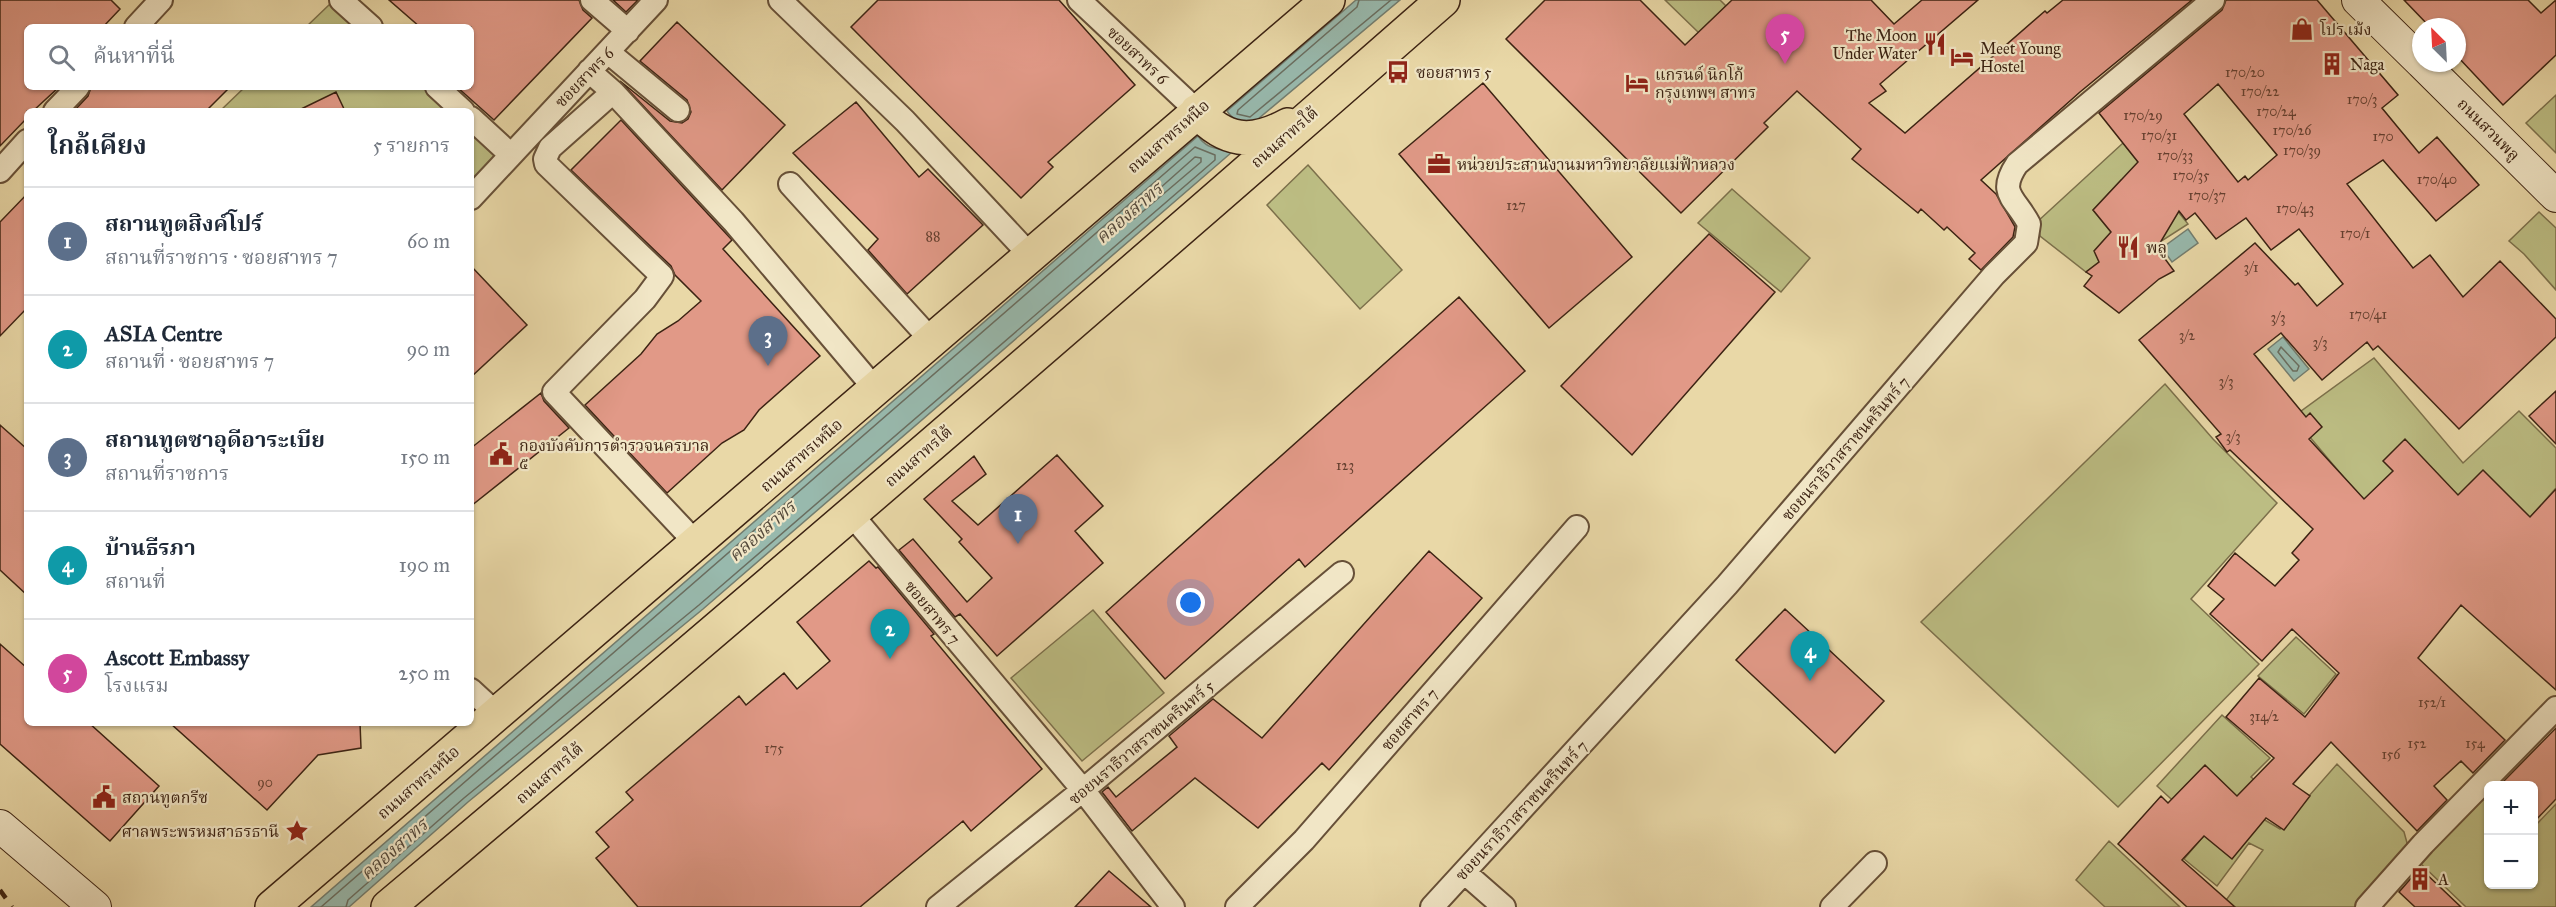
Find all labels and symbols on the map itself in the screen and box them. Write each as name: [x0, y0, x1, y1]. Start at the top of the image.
pin: 5: [1766, 14, 1804, 64]
shop icon: โปร เม้ง: [2289, 16, 2315, 42]
north arrow: [2412, 18, 2466, 72]
place label: โปร เม้ง: [2319, 19, 2372, 39]
street label: ซอยสาทร 6: [1103, 22, 1173, 89]
place label: The Moon Under Water: [1832, 26, 1917, 63]
restaurant icon: The Moon Under Water: [1922, 31, 1948, 57]
place label: Meet Young Hostel: [1980, 39, 2061, 76]
street label: ซอยสาทร 6: [551, 43, 618, 111]
hotel icon: Meet Young Hostel: [1949, 44, 1975, 70]
building icon: Naga: [2319, 51, 2345, 77]
place label: Naga: [2350, 55, 2384, 75]
bus stop icon: ซอยสาทร 5: [1385, 59, 1411, 85]
place label: ซอยสาทร 5: [1416, 63, 1492, 82]
place label: แกรนด์ นิกโก้ กรุงเทพฯ สาทร: [1655, 64, 1756, 104]
house number: 170/20: [2225, 64, 2265, 81]
hotel icon: แกรนด์ นิกโก้ กรุงเทพฯ สาทร: [1624, 70, 1650, 96]
house number: 170/22: [2241, 83, 2279, 100]
house number: 170/3: [2347, 91, 2377, 108]
street label: ถนนสวนพลู: [2453, 94, 2524, 165]
street label: ถนนสาทรเหนือ: [1123, 96, 1213, 177]
street label: ถนนสาทรใต้: [1246, 102, 1322, 172]
house number: 170/24: [2256, 103, 2297, 120]
house number: 170/29: [2123, 107, 2163, 124]
house number: 170/26: [2273, 122, 2312, 139]
house number: 170/31: [2141, 127, 2177, 144]
house number: 170: [2372, 128, 2394, 145]
house number: 170/39: [2283, 142, 2321, 159]
house number: 170/33: [2157, 147, 2193, 164]
office icon: หน่วยประสานงานมหาวิทยาลัยแม่ฟ้าหลวง: [1426, 151, 1452, 177]
place label: หน่วยประสานงานมหาวิทยาลัยแม่ฟ้าหลวง: [1457, 155, 1735, 174]
house number: 170/35: [2172, 167, 2210, 184]
house number: 170/40: [2417, 171, 2457, 188]
water label: คลองสาทร: [1091, 176, 1169, 248]
house number: 170/37: [2188, 187, 2226, 204]
house number: 127: [1506, 197, 1526, 214]
house number: 170/43: [2276, 200, 2314, 217]
house number: 170/1: [2340, 225, 2371, 242]
house number: 88: [926, 228, 940, 245]
restaurant icon: พลู: [2115, 234, 2141, 260]
place label: พลู: [2146, 238, 2167, 258]
house number: 3/1: [2244, 259, 2259, 276]
house number: 170/41: [2349, 306, 2387, 323]
house number: 3/3: [2271, 309, 2285, 326]
pin: 3: [748, 316, 788, 366]
house number: 3/2: [2179, 327, 2195, 344]
house number: 3/3: [2313, 334, 2327, 351]
street label: ซอยนราธิวาสราชนครินทร์ 7: [1778, 372, 1913, 524]
house number: 3/3: [2219, 373, 2233, 390]
street label: ถนนสาทรเหนือ: [756, 415, 846, 496]
street label: ถนนสาทรใต้: [880, 421, 956, 491]
house number: 3/3: [2226, 428, 2240, 445]
place label: กองบังคับการตำรวจนครบาล ๕: [519, 436, 709, 473]
public building icon: กองบังคับการตำรวจนครบาล ๕: [488, 441, 514, 467]
house number: 123: [1336, 457, 1354, 474]
water label: คลองสาทร: [724, 494, 802, 566]
pin: 1: [998, 494, 1038, 544]
street label: ซอยสาทร 7: [901, 577, 965, 648]
your location: [1176, 588, 1205, 617]
pin: 2: [870, 610, 910, 659]
pin: 4: [1790, 632, 1830, 681]
street label: ซอยนราธิวาสราชนครินทร์ 5: [1065, 676, 1218, 809]
street label: ซอยสาทร 7: [1377, 684, 1442, 754]
house number: 152/1: [2418, 694, 2447, 711]
house number: 314/2: [2249, 708, 2279, 725]
house number: 152: [2408, 735, 2427, 752]
house number: 154: [2465, 735, 2486, 752]
street label: ซอยนราธิวาสราชนครินทร์ 7: [1451, 736, 1591, 884]
street label: ถนนสาทรใต้: [511, 738, 587, 808]
house number: 175: [764, 740, 784, 757]
street label: ถนนสาทรเหนือ: [373, 742, 463, 823]
house number: 156: [2381, 746, 2401, 763]
house number: 90: [257, 774, 273, 791]
public building icon: สถานทูตกรีซ: [91, 784, 117, 810]
place label: สถานทูตกรีซ: [122, 788, 208, 808]
water label: คลองสาทร: [356, 812, 434, 884]
place icon: ศาลพระพรหมสาธรธานี: [284, 818, 310, 844]
place label: ศาลพระพรหมสาธรธานี: [122, 822, 279, 841]
building icon: A: [2407, 866, 2433, 892]
place label: A: [2437, 870, 2449, 889]

